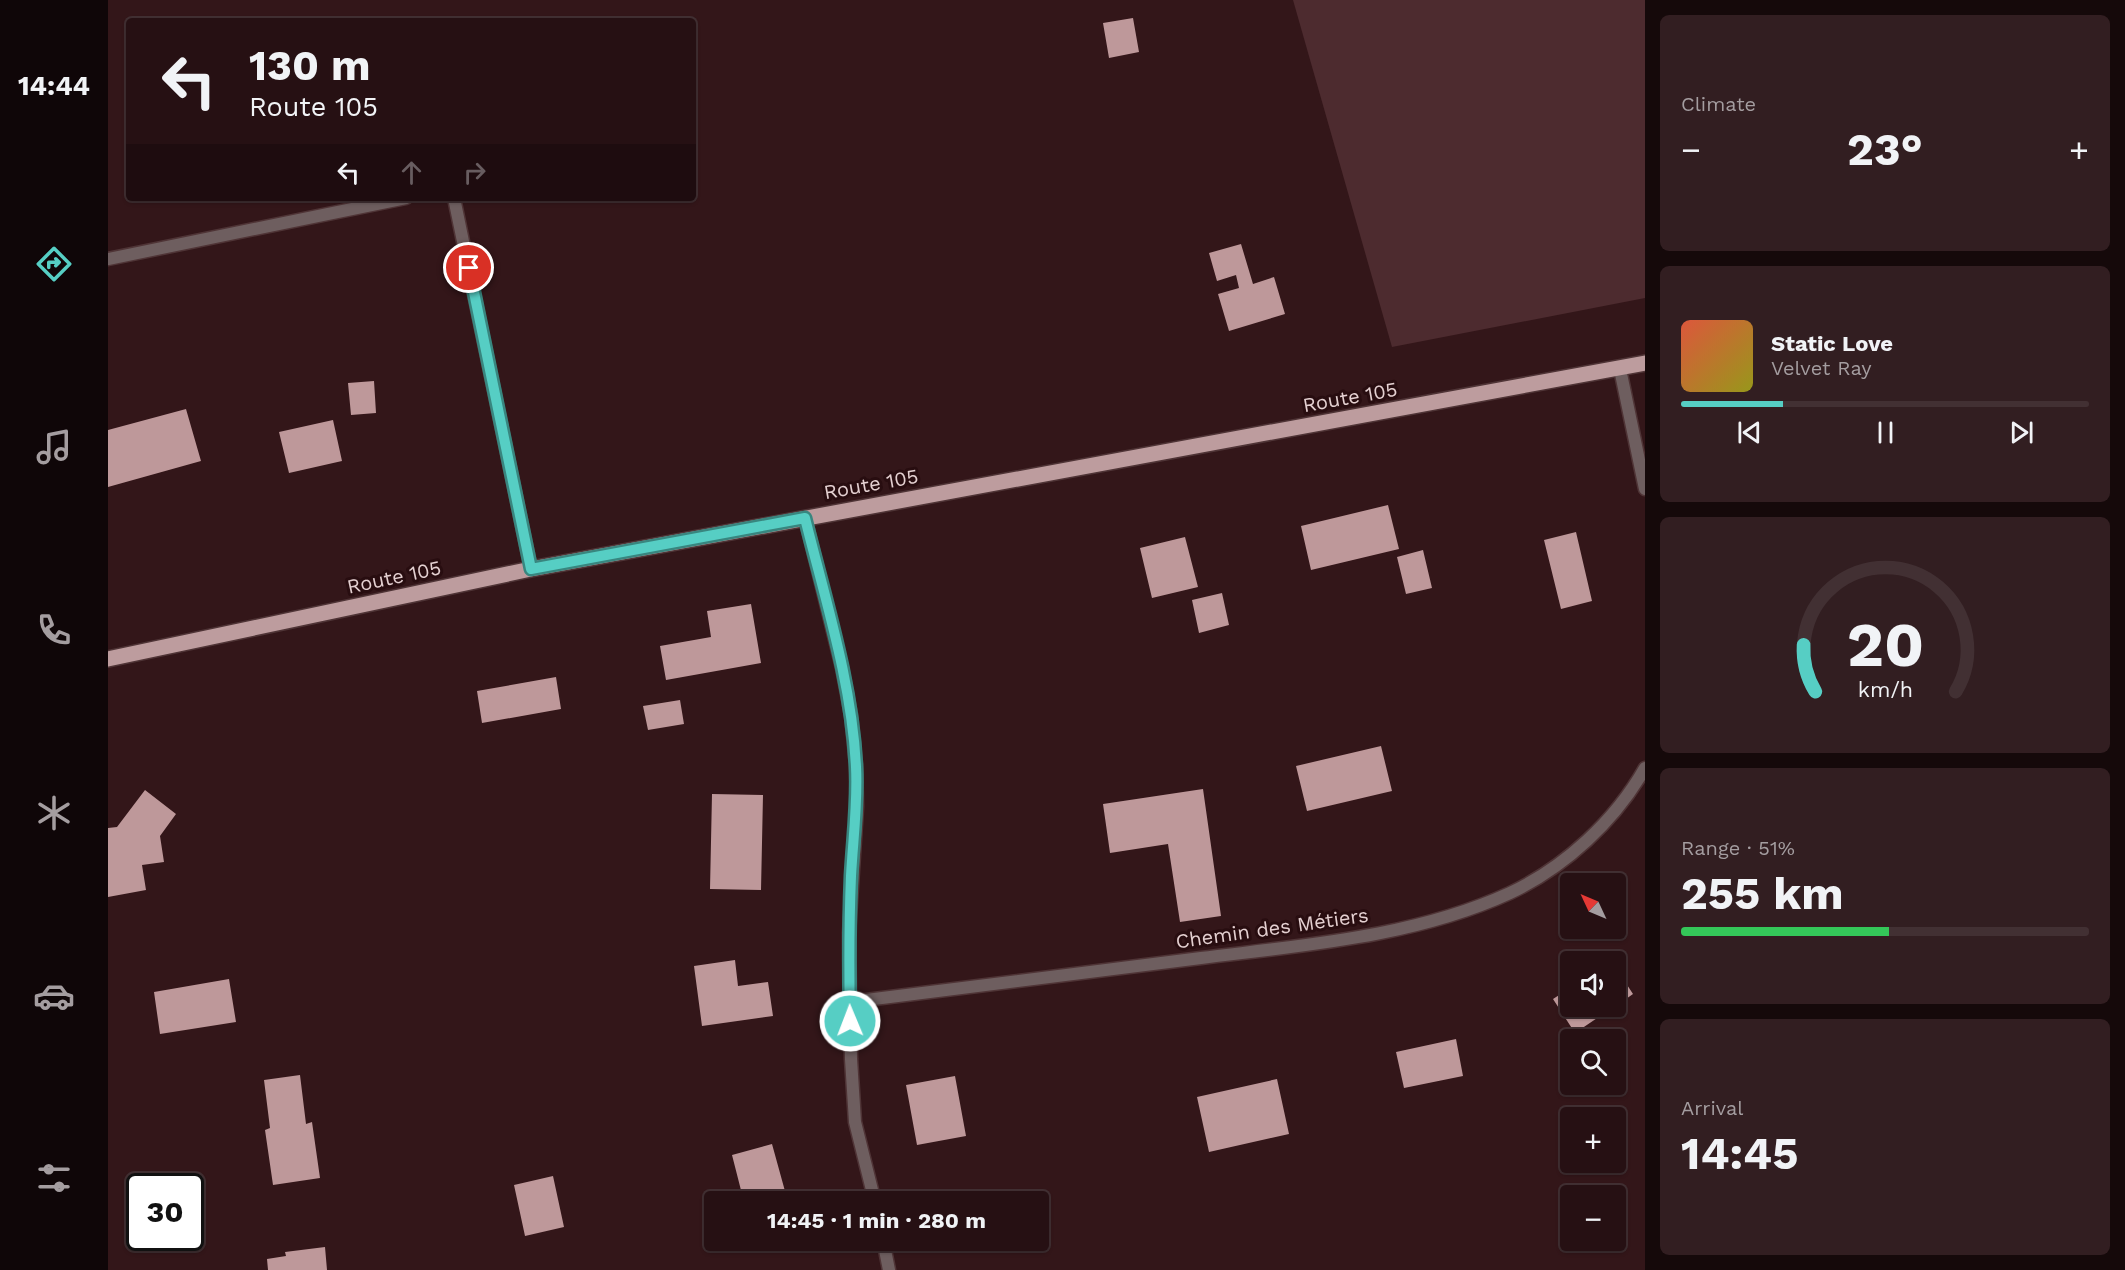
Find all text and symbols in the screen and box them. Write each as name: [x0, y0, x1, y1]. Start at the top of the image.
text: 130 m: [249, 41, 371, 90]
icon: left: [150, 42, 228, 120]
text: 14:44: [18, 70, 90, 102]
text: Route 105: [249, 91, 378, 123]
text: Climate: [1681, 92, 1756, 116]
text: 23°: [1847, 123, 1923, 176]
text: −: [1681, 130, 1701, 169]
text: +: [2069, 130, 2089, 169]
icon: left: [332, 156, 365, 189]
icon: ahead: [395, 156, 428, 189]
icon: right: [458, 156, 491, 189]
pin: [443, 242, 494, 293]
icon: directions: [33, 243, 75, 285]
icon: arrive: [452, 251, 485, 284]
text: Static Love: [1771, 331, 1893, 356]
text: Velvet Ray: [1771, 356, 1872, 380]
street label: Route 105: [1301, 377, 1399, 417]
icon: previous: [1733, 416, 1766, 449]
icon: pause: [1869, 416, 1902, 449]
icon: next: [2005, 416, 2038, 449]
icon: music: [33, 426, 75, 468]
street label: Route 105: [822, 464, 920, 504]
street label: Route 105: [345, 555, 443, 599]
text: 20: [1846, 608, 1924, 681]
icon: phone: [33, 609, 75, 651]
text: km/h: [1857, 677, 1913, 702]
icon: climate: [33, 792, 75, 834]
text: Range · 51%: [1681, 836, 1795, 860]
text: 255 km: [1681, 867, 1844, 920]
north arrow: [1560, 873, 1626, 939]
map controls: [1560, 873, 1626, 1251]
street label: Chemin des Métiers: [1174, 903, 1370, 953]
button: sound: [1560, 951, 1626, 1017]
icon: car: [33, 975, 75, 1017]
position arrow: [818, 989, 882, 1053]
button: search: [1560, 1029, 1626, 1095]
text: Arrival: [1681, 1096, 1743, 1120]
button: +: [1560, 1107, 1626, 1173]
text: 14:45: [1681, 1127, 1798, 1180]
icon: filters: [33, 1157, 75, 1199]
speed limit sign: 30: [126, 1173, 204, 1251]
button: −: [1560, 1185, 1626, 1251]
text: 14:45 · 1 min · 280 m: [767, 1208, 986, 1233]

